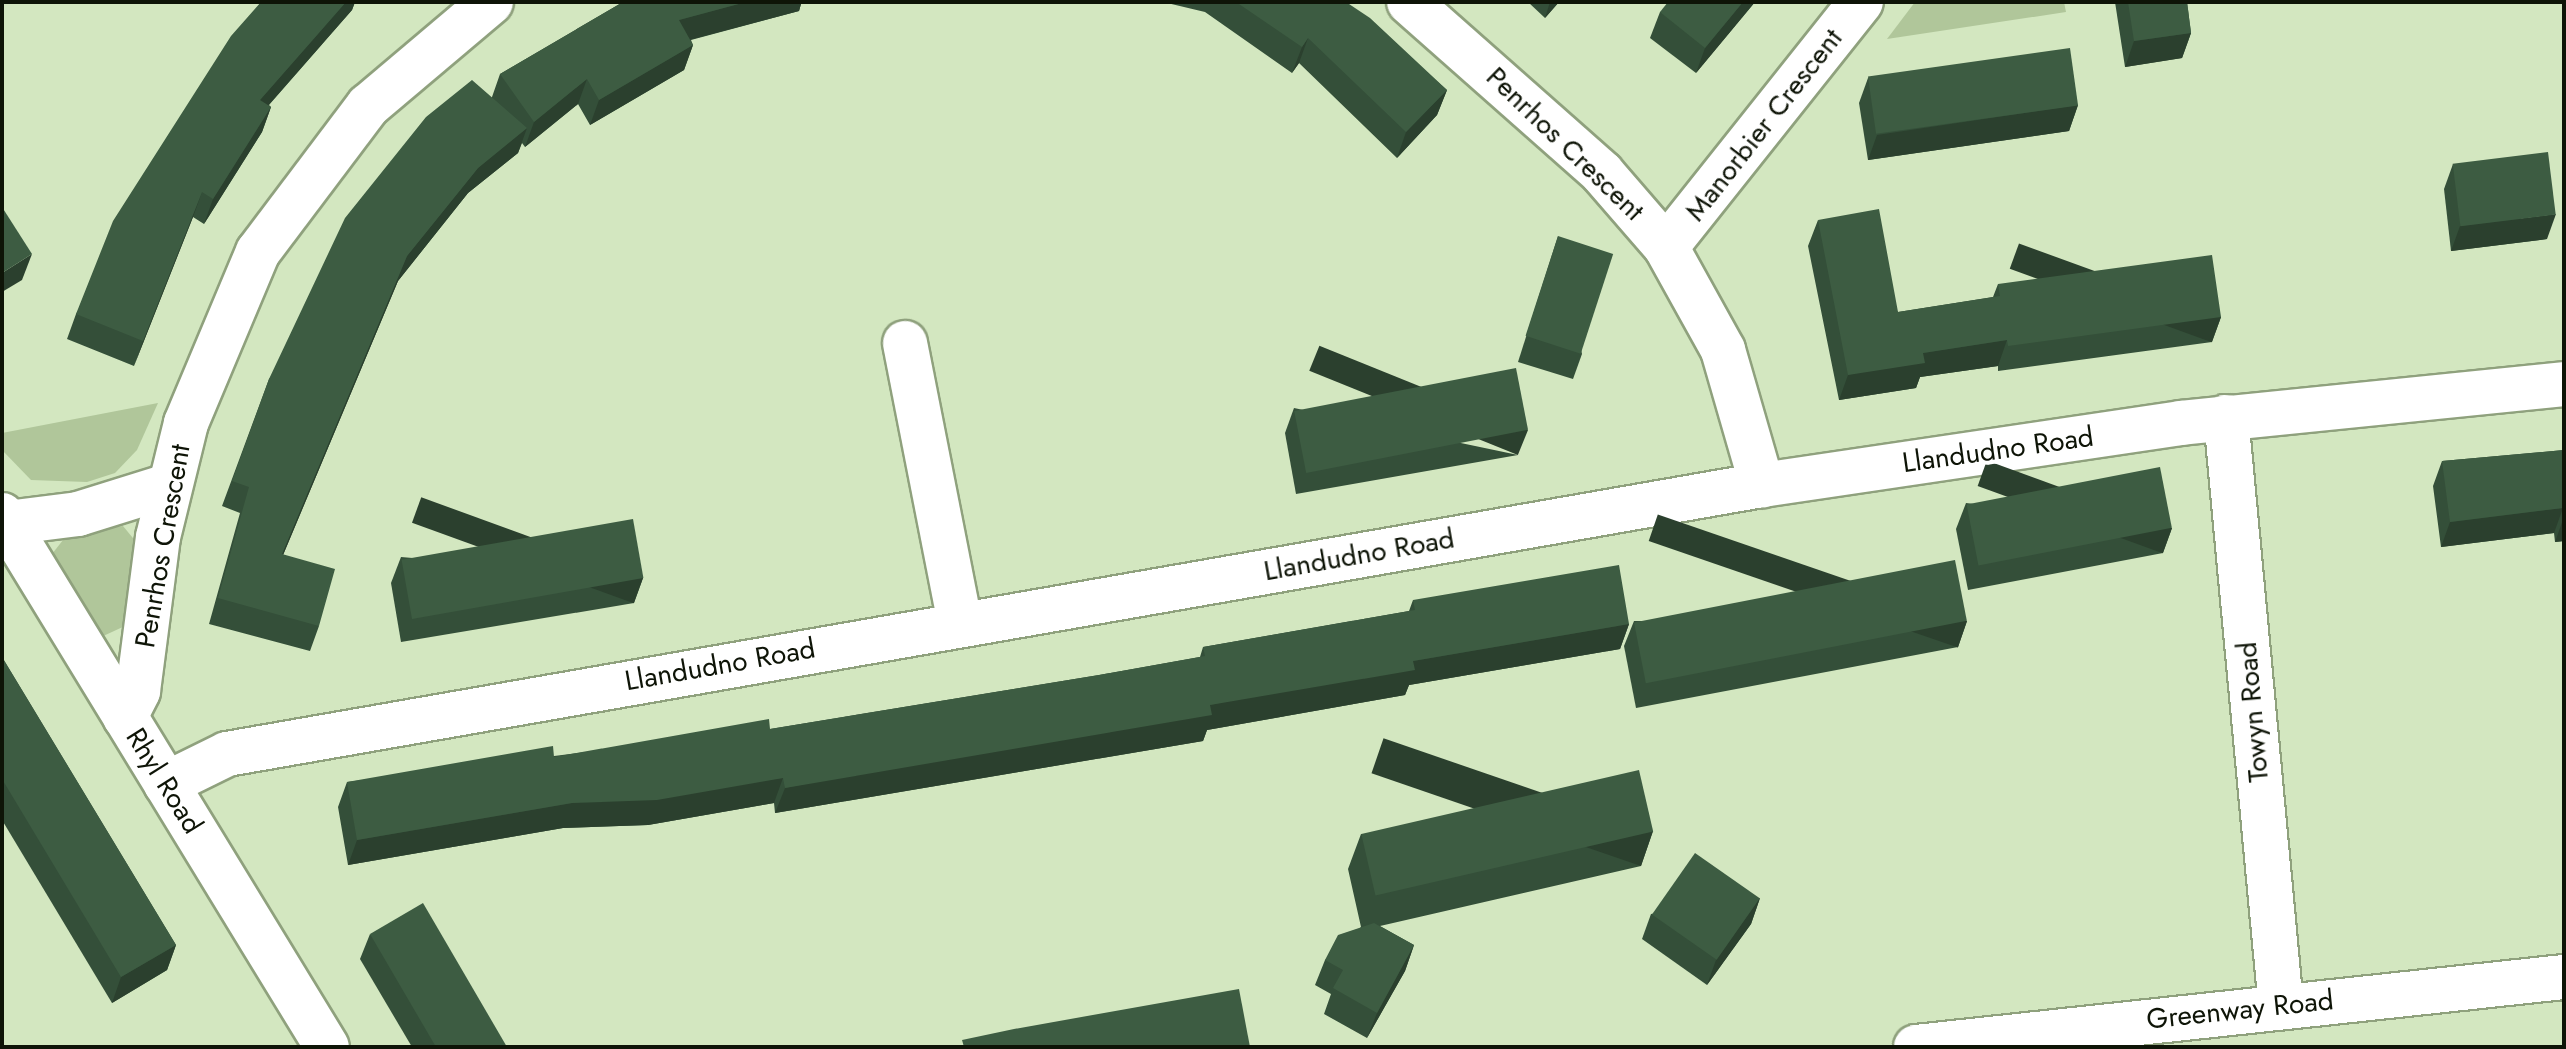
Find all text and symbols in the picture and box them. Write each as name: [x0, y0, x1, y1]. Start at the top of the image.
street label: Manorbier Crescent: [1679, 22, 1849, 228]
street label: Penrhos Crescent: [1479, 60, 1651, 228]
street label: Llandudno Road: [1900, 420, 2096, 480]
street label: Penrhos Crescent: [129, 442, 197, 650]
street label: Llandudno Road: [1261, 522, 1457, 588]
street label: Llandudno Road: [622, 632, 818, 698]
street label: Towyn Road: [2230, 640, 2276, 784]
street label: Rhyl Road: [119, 722, 209, 840]
street label: Greenway Road: [2145, 983, 2335, 1037]

